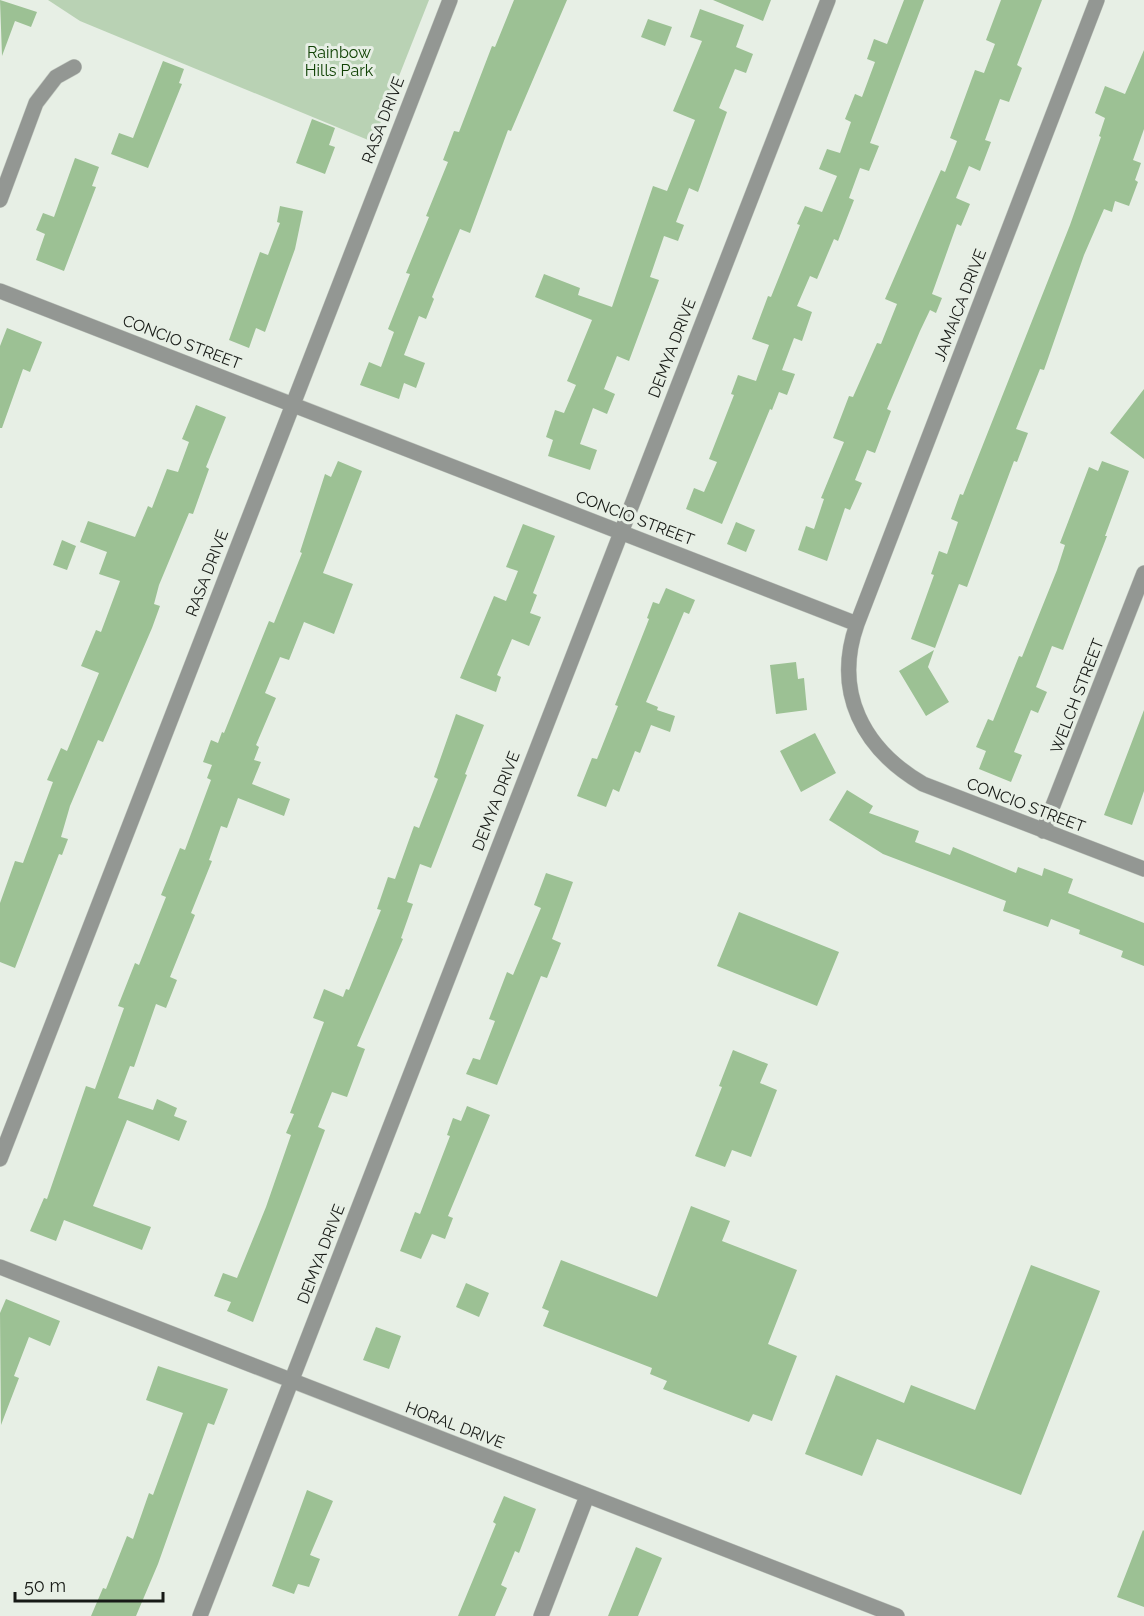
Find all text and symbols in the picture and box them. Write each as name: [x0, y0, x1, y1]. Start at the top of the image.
park label: Rainbow Hills Park: [305, 43, 374, 80]
street label: RASA DRIVE: [358, 74, 408, 166]
street label: JAMAICA DRIVE: [930, 246, 990, 364]
street label: DEMYA DRIVE: [644, 295, 700, 401]
street label: CONCIO STREET: [120, 311, 244, 373]
street label: CONCIO STREET: [573, 487, 697, 549]
street label: RASA DRIVE: [182, 527, 232, 619]
street label: WELCH STREET: [1046, 636, 1108, 756]
street label: DEMYA DRIVE: [468, 748, 524, 854]
street label: CONCIO STREET: [964, 774, 1088, 836]
street label: DEMYA DRIVE: [293, 1201, 349, 1307]
street label: HORAL DRIVE: [403, 1397, 507, 1453]
scale bar: [15, 1565, 164, 1603]
text: 50 m: [24, 1575, 66, 1596]

